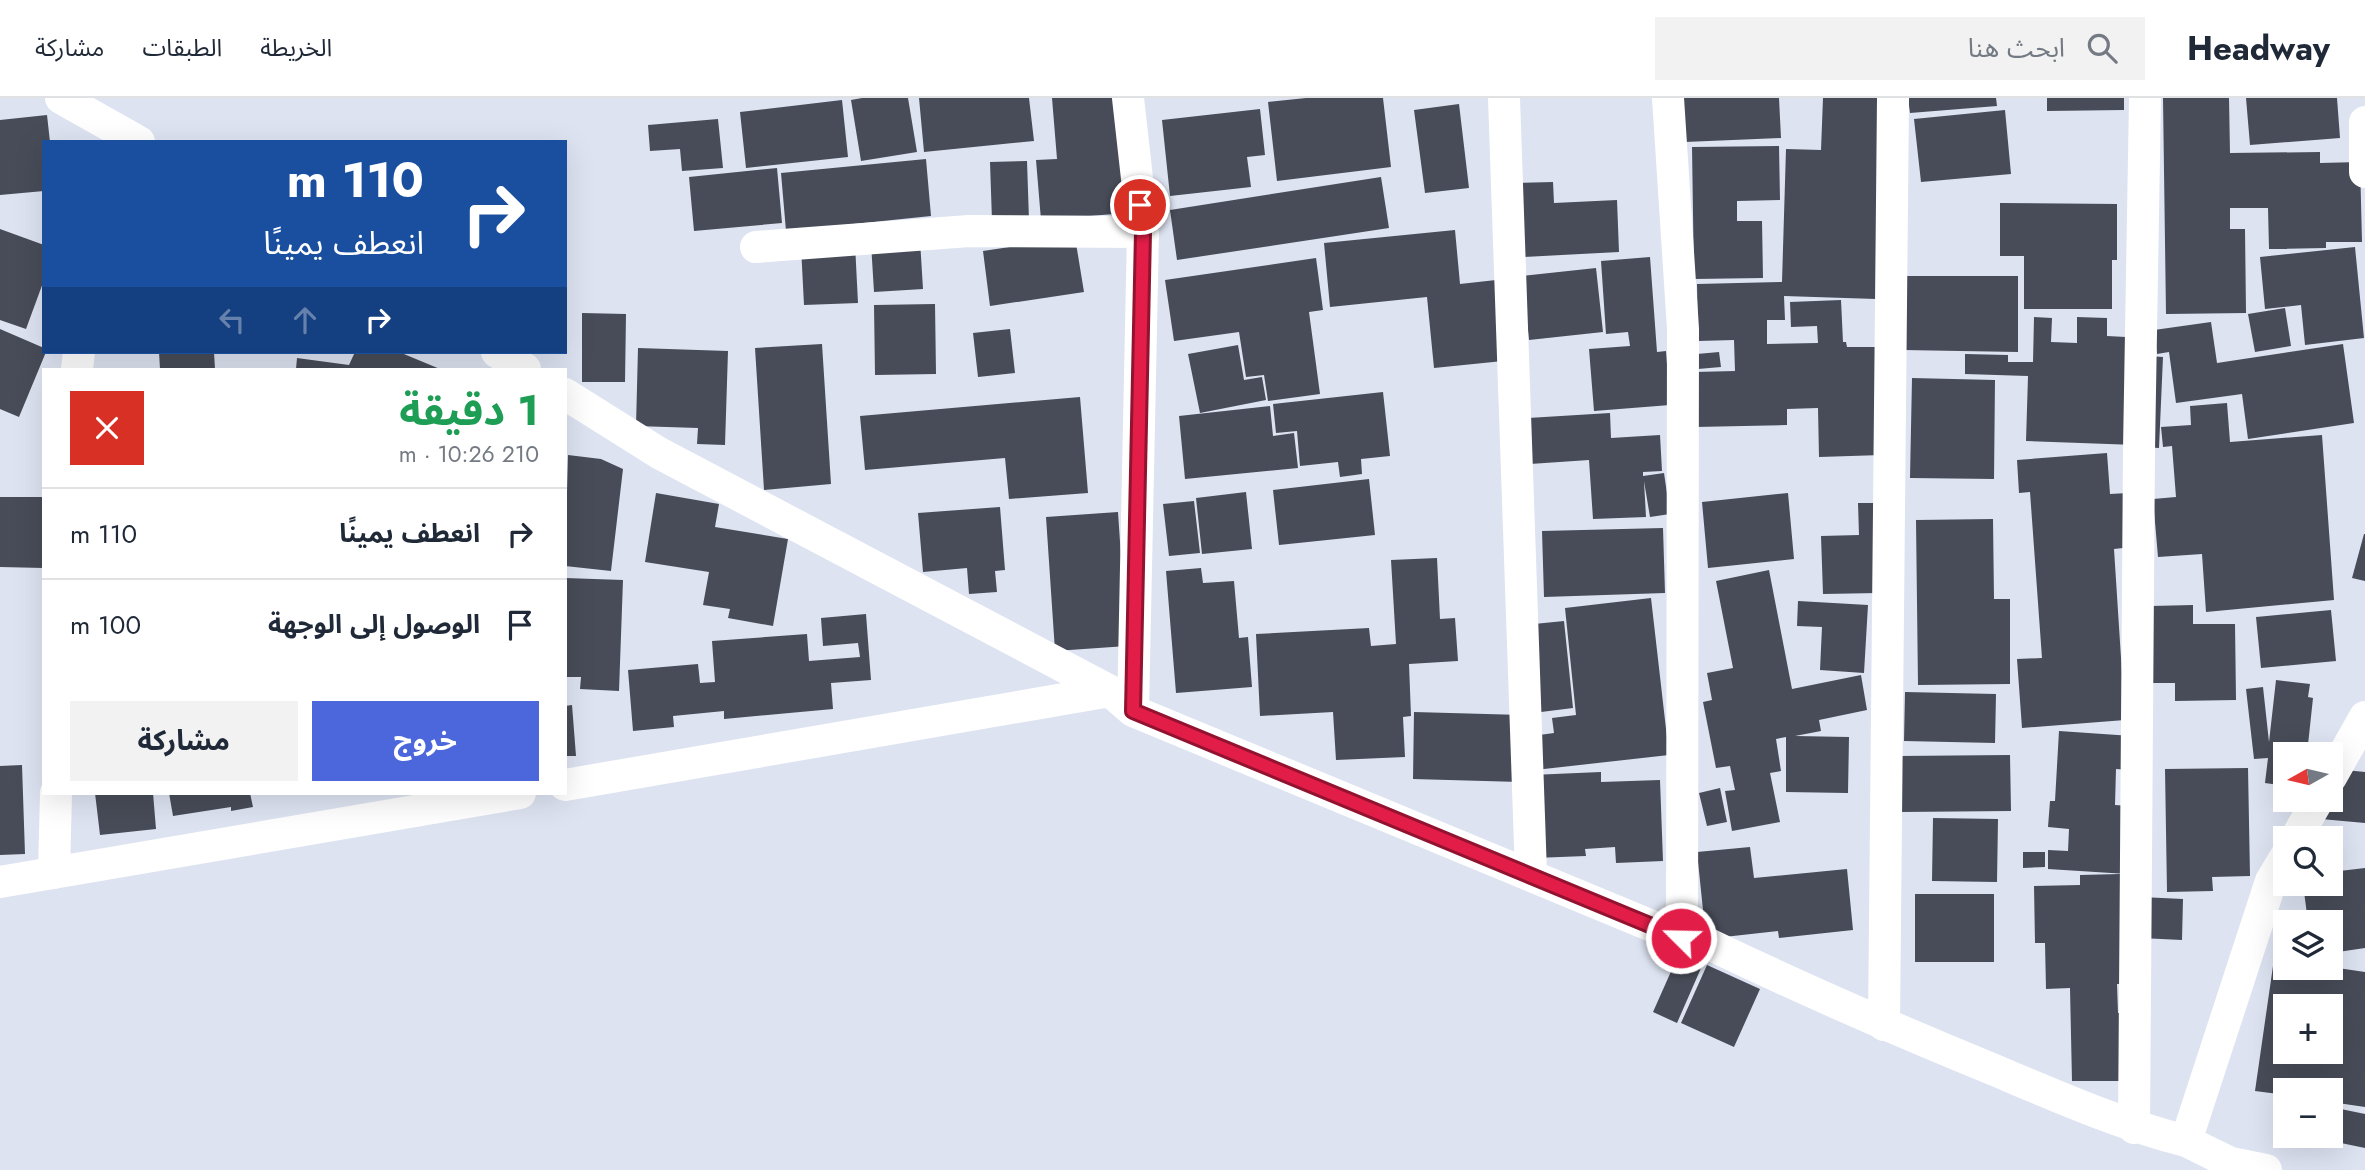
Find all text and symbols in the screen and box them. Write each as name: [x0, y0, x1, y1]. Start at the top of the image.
search box: [1655, 17, 2145, 80]
text: Headway: [2187, 25, 2330, 72]
text: ابحث هنا: [1968, 29, 2065, 67]
icon: search: [2083, 29, 2121, 67]
text: مشاركة: [35, 30, 104, 65]
text: الطبقات: [142, 30, 222, 65]
text: الخريطة: [260, 30, 332, 65]
text: 110 m: [287, 145, 424, 215]
icon: right: [448, 168, 539, 259]
pin: [1110, 175, 1170, 235]
icon: arrive: [1121, 186, 1159, 224]
text: انعطف يمينًا: [263, 220, 424, 266]
icon: left: [213, 301, 251, 339]
icon: ahead: [286, 301, 324, 339]
icon: right: [359, 301, 397, 339]
text: 1 دقيقة: [399, 380, 539, 441]
button: close: [70, 391, 144, 465]
text: 210 m · 10:26: [399, 437, 539, 471]
text: انعطف يمينًا: [339, 514, 480, 552]
text: 110 m: [70, 515, 137, 553]
icon: right: [501, 515, 539, 553]
text: الوصول إلى الوجهة: [268, 605, 480, 643]
text: 100 m: [70, 606, 141, 644]
icon: arrive: [501, 606, 539, 644]
button: مشاركة: [70, 701, 298, 781]
button: خروج: [312, 701, 539, 781]
north arrow: [2273, 742, 2343, 812]
map controls: [2273, 742, 2343, 1148]
button: search: [2273, 826, 2343, 896]
position arrow: [1644, 901, 1718, 975]
button: layers: [2273, 910, 2343, 980]
button: +: [2273, 994, 2343, 1064]
button: −: [2273, 1078, 2343, 1148]

